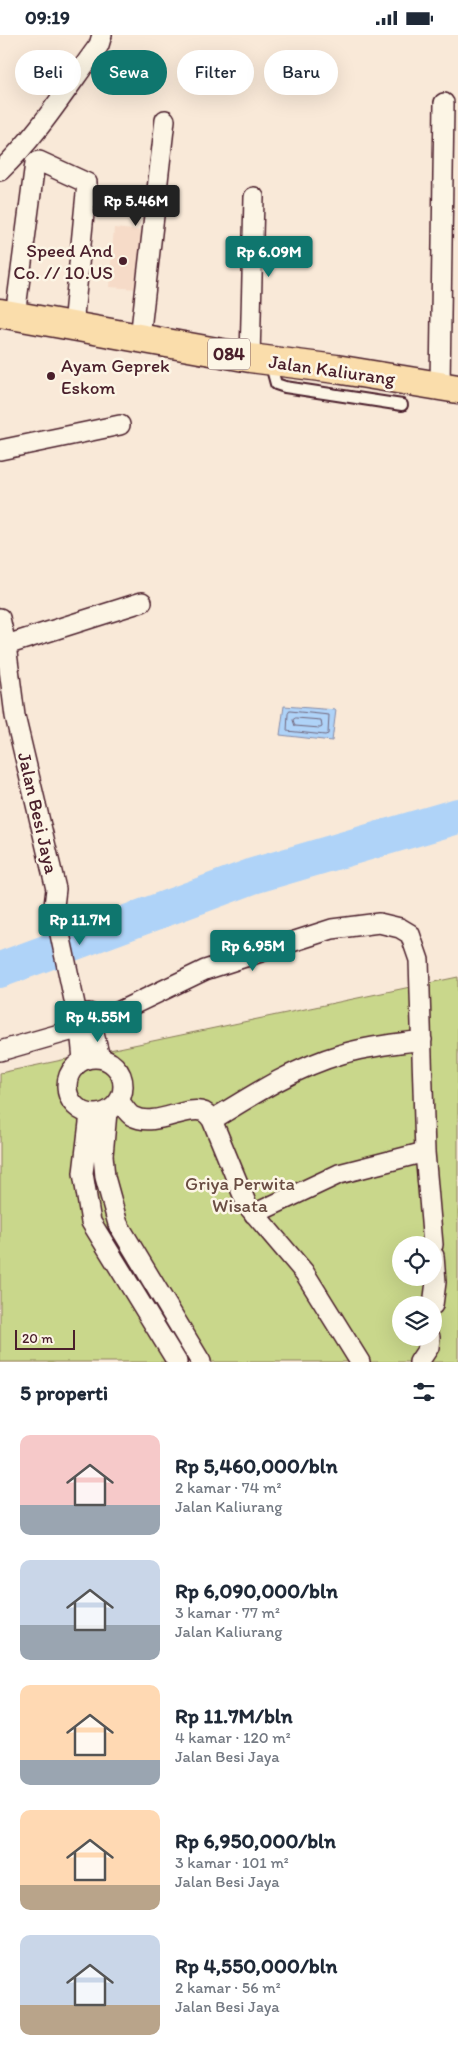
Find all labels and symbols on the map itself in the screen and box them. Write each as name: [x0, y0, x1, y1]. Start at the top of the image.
pin: Rp 5.46M: [84, 185, 188, 227]
pin: Rp 6.09M: [217, 235, 321, 278]
place label: Speed And Co. // 10.US: [13, 239, 114, 284]
marker: Speed And Co. // 10.US: [117, 255, 129, 267]
road number: 084: [208, 339, 250, 369]
street label: Jalan Kaliurang: [267, 350, 397, 390]
place label: Ayam Geprek Eskom: [61, 354, 170, 399]
marker: Ayam Geprek Eskom: [45, 370, 57, 382]
street label: Jalan Besi Jaya: [13, 750, 63, 876]
pin: Rp 11.7M: [28, 903, 132, 946]
pin: Rp 6.95M: [201, 929, 305, 972]
pin: Rp 4.55M: [46, 1001, 150, 1043]
park label: Griya Perwita Wisata: [185, 1172, 295, 1217]
scale bar: [15, 1327, 75, 1350]

